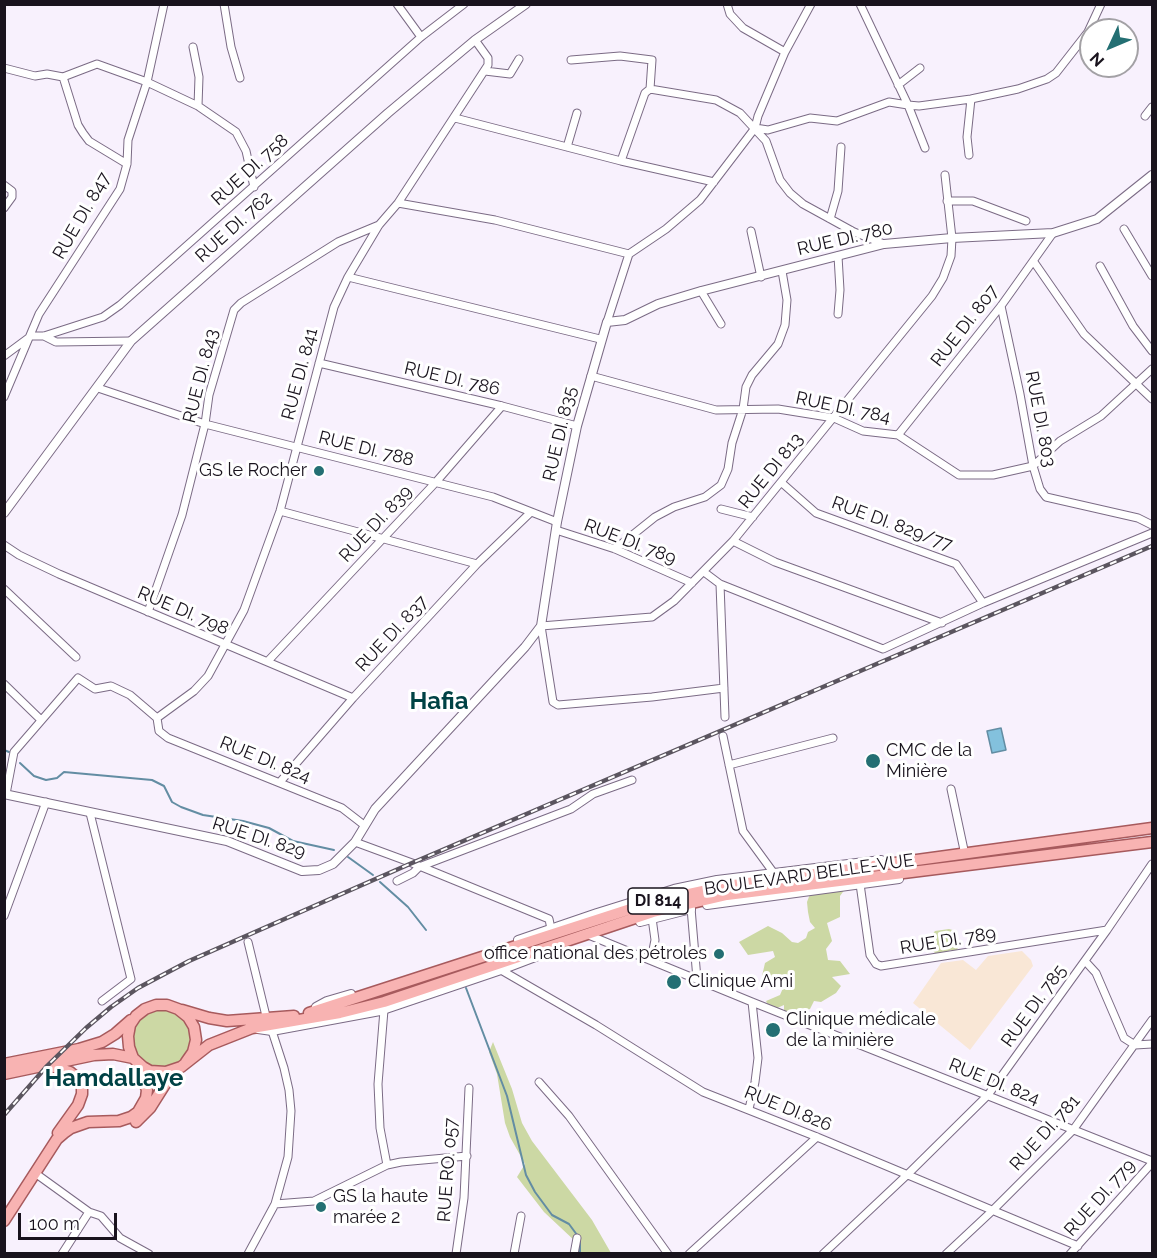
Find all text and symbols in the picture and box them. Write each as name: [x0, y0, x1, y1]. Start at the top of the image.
north arrow: [1079, 18, 1139, 78]
text: N: [1086, 48, 1108, 70]
street label: RUE DI. 758: [207, 130, 293, 210]
street label: RUE DI. 847: [49, 169, 115, 263]
street label: RUE DI. 762: [191, 187, 277, 267]
street label: RUE DI. 780: [795, 218, 895, 260]
street label: RUE DI. 807: [927, 281, 1003, 371]
street label: RUE DI. 841: [277, 326, 323, 422]
street label: RUE DI. 843: [179, 327, 223, 425]
street label: RUE DI. 786: [402, 358, 502, 400]
street label: RUE DI. 803: [1020, 369, 1060, 469]
street label: RUE DI. 835: [539, 385, 581, 483]
street label: RUE DI. 784: [794, 387, 892, 429]
street label: RUE DI. 788: [316, 427, 416, 471]
street label: RUE DI 813: [734, 429, 808, 513]
place label: GS le Rocher: [199, 460, 307, 482]
marker: GS le Rocher: [312, 464, 326, 478]
street label: RUE DI. 839: [335, 481, 417, 567]
street label: RUE DI. 829/77: [829, 492, 955, 556]
street label: RUE DI. 789: [581, 515, 679, 569]
street label: RUE DI. 798: [134, 582, 232, 640]
street label: RUE DI. 837: [351, 592, 433, 676]
district label: Hafia: [410, 688, 468, 716]
street label: RUE DI. 824: [216, 732, 314, 788]
place label: CMC de la Minière: [886, 740, 972, 783]
marker: CMC de la Minière: [864, 752, 882, 770]
street label: RUE DI. 829: [210, 813, 308, 863]
street label: BOULEVARD BELLE-VUE: [703, 850, 915, 900]
road number: DI 814: [628, 888, 688, 914]
street label: RUE DI. 789: [898, 923, 998, 959]
place label: office national des pétroles: [484, 943, 707, 965]
marker: office national des pétroles: [712, 947, 726, 961]
street label: RUE DI. 785: [997, 961, 1071, 1051]
place label: Clinique Ami: [688, 971, 793, 993]
marker: Clinique Ami: [665, 973, 683, 991]
place label: Clinique médicale de la minière: [786, 1009, 936, 1052]
marker: Clinique médicale de la minière: [764, 1021, 782, 1039]
street label: RUE DI. 824: [945, 1054, 1043, 1110]
district label: Hamdallaye: [45, 1065, 183, 1093]
street label: RUE DI.826: [741, 1082, 835, 1136]
street label: RUE DI. 781: [1005, 1091, 1085, 1175]
street label: RUE RO. 057: [434, 1117, 462, 1223]
street label: RUE DI. 779: [1060, 1155, 1140, 1241]
place label: GS la haute marée 2: [333, 1186, 428, 1228]
marker: GS la haute marée 2: [314, 1200, 328, 1214]
scale bar: [21, 1201, 120, 1239]
text: 100 m: [29, 1213, 80, 1234]

